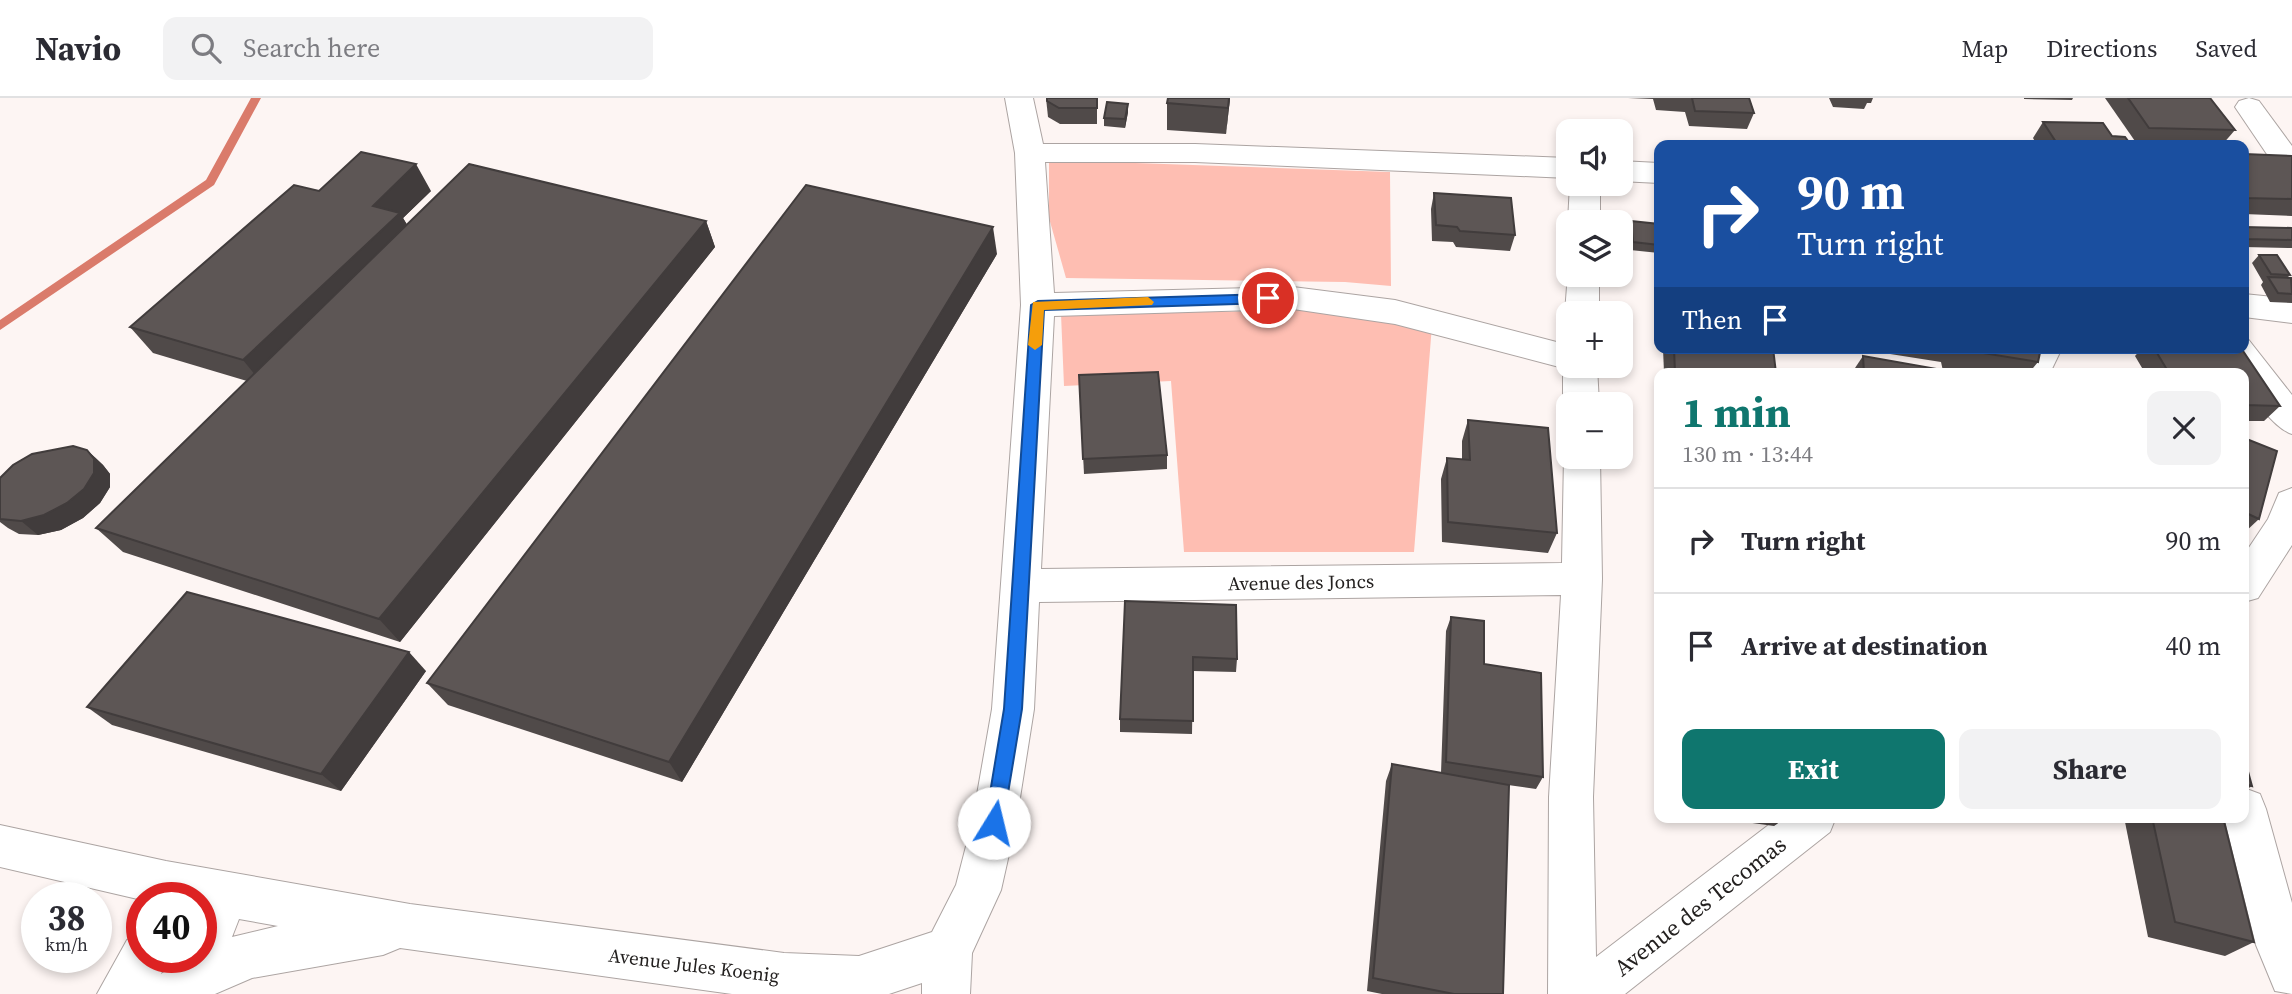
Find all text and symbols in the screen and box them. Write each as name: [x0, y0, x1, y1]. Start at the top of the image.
search box: [163, 17, 653, 80]
text: Navio: [35, 26, 121, 71]
icon: search: [187, 29, 225, 67]
text: Search here: [243, 30, 380, 66]
text: Map: [1961, 32, 2008, 65]
text: Directions: [2046, 32, 2157, 65]
text: Saved: [2195, 32, 2257, 65]
map controls: [1556, 119, 1633, 469]
button: sound: [1556, 119, 1633, 196]
text: 90 m: [1797, 158, 1905, 225]
icon: right: [1682, 168, 1773, 259]
button: layers: [1556, 210, 1633, 287]
text: Turn right: [1797, 222, 1943, 266]
pin: [1238, 268, 1298, 328]
icon: arrive: [1249, 279, 1287, 317]
button: +: [1556, 301, 1633, 378]
icon: arrive: [1756, 301, 1794, 339]
text: Then: [1682, 302, 1742, 338]
text: 1 min: [1682, 383, 1791, 441]
button: close: [2147, 391, 2221, 465]
button: −: [1556, 392, 1633, 469]
text: 130 m · 13:44: [1682, 438, 1813, 470]
icon: right: [1682, 522, 1720, 560]
text: Turn right: [1741, 523, 1865, 559]
text: 90 m: [2166, 523, 2221, 559]
street label: Avenue des Joncs: [1228, 568, 1374, 596]
icon: arrive: [1682, 627, 1720, 665]
text: Arrive at destination: [1741, 628, 1988, 664]
text: 40 m: [2166, 628, 2221, 664]
button: Exit: [1682, 729, 1945, 809]
button: Share: [1959, 729, 2221, 809]
position arrow: [957, 786, 1031, 860]
street label: Avenue des Tecomas: [1607, 828, 1793, 983]
speed limit sign: 40: [126, 882, 217, 973]
text: 38: [48, 894, 85, 942]
text: km/h: [45, 932, 88, 957]
street label: Avenue Jules Koenig: [607, 942, 781, 988]

